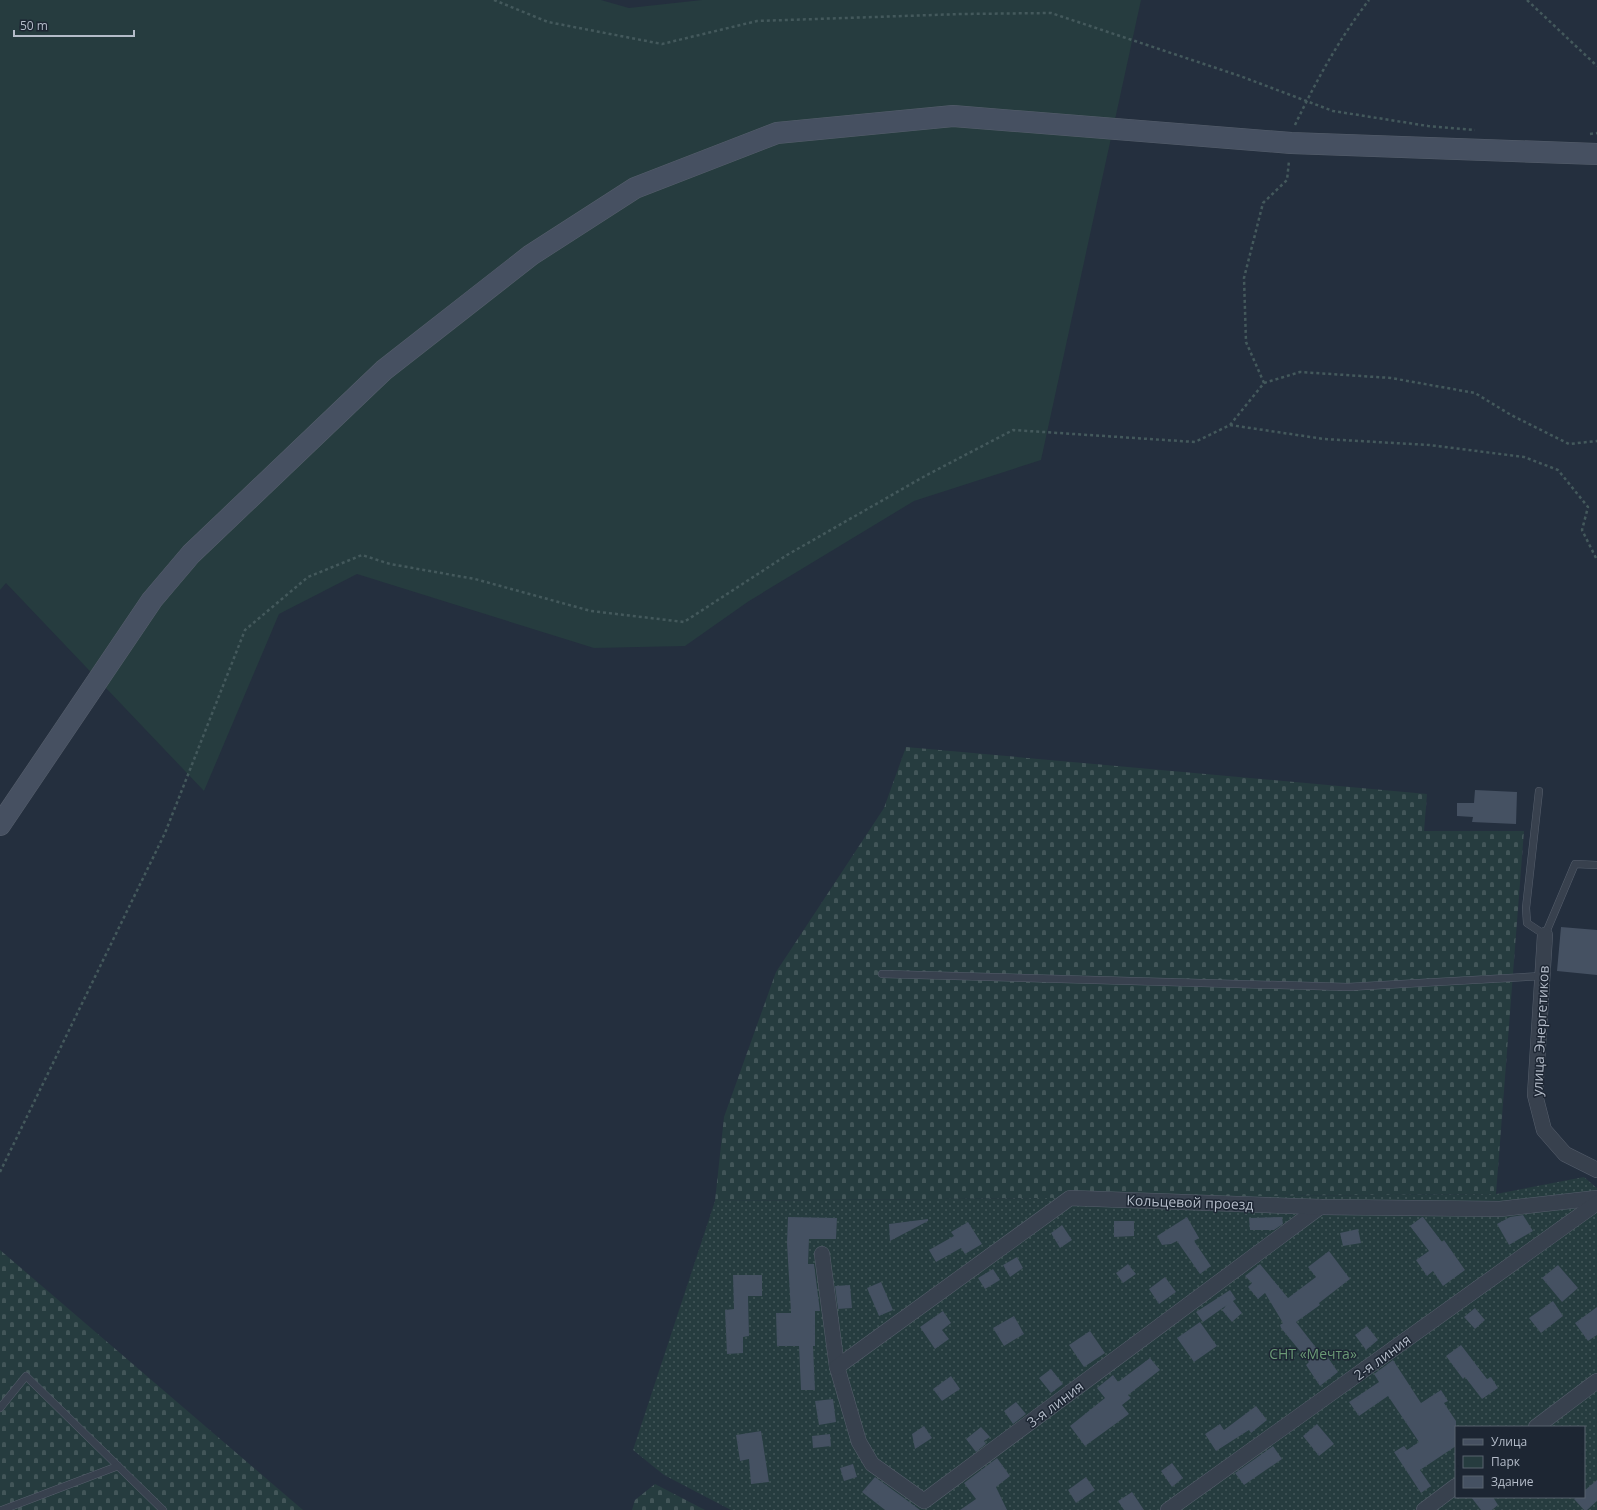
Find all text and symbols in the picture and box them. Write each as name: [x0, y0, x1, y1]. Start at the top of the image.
scale bar: [14, 12, 134, 38]
text: 50 m: [20, 17, 48, 34]
street label: улица Энергетиков: [1527, 965, 1553, 1097]
street label: Кольцевой проезд: [1126, 1190, 1254, 1214]
street label: 2-я линия: [1350, 1330, 1414, 1384]
park label: СНТ «Мечта»: [1269, 1344, 1357, 1363]
street label: 3-я линия: [1023, 1376, 1087, 1432]
legend: [1455, 1426, 1585, 1498]
text: Улица: [1491, 1433, 1527, 1450]
text: Парк: [1491, 1453, 1521, 1470]
text: Здание: [1491, 1473, 1534, 1490]

